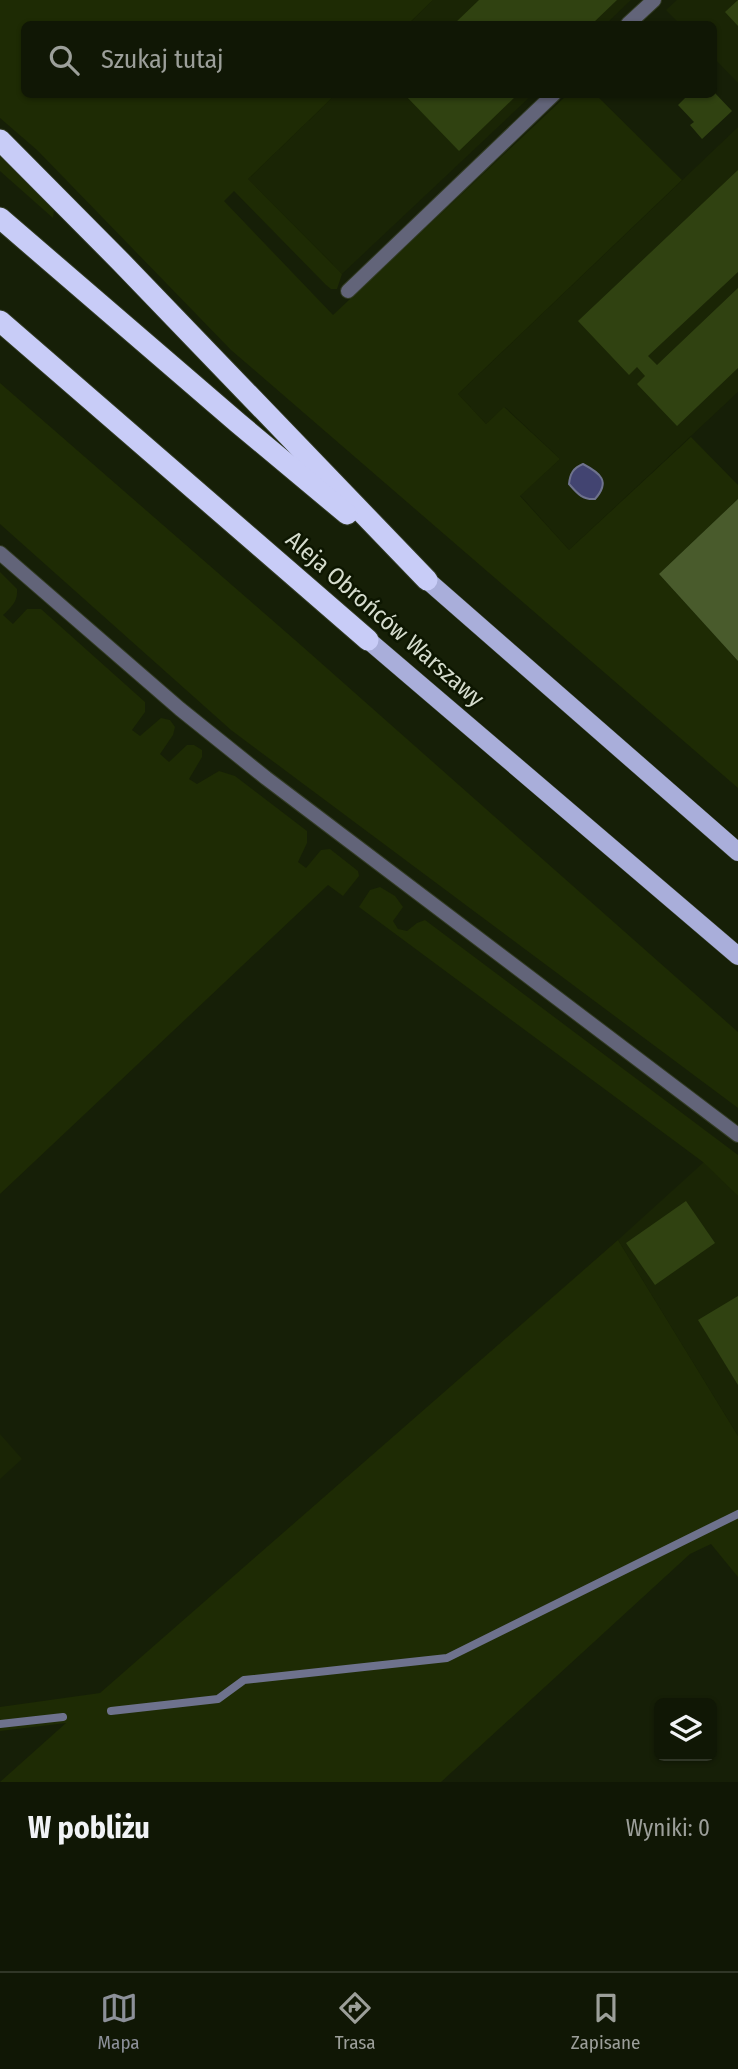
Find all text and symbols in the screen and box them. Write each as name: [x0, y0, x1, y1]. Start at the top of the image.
search box: [21, 21, 717, 98]
icon: search: [45, 41, 83, 79]
text: Szukaj tutaj: [101, 44, 224, 75]
street label: Aleja Obrońców Warszawy: [280, 525, 490, 713]
map controls: [654, 1698, 717, 1761]
button: layers: [654, 1698, 717, 1761]
text: W pobliżu: [28, 1810, 150, 1846]
text: Wyniki: 0: [626, 1814, 710, 1842]
tab: Mapa: [98, 1989, 140, 2054]
tab: Trasa: [335, 1989, 376, 2054]
tab: Zapisane: [571, 1989, 640, 2054]

